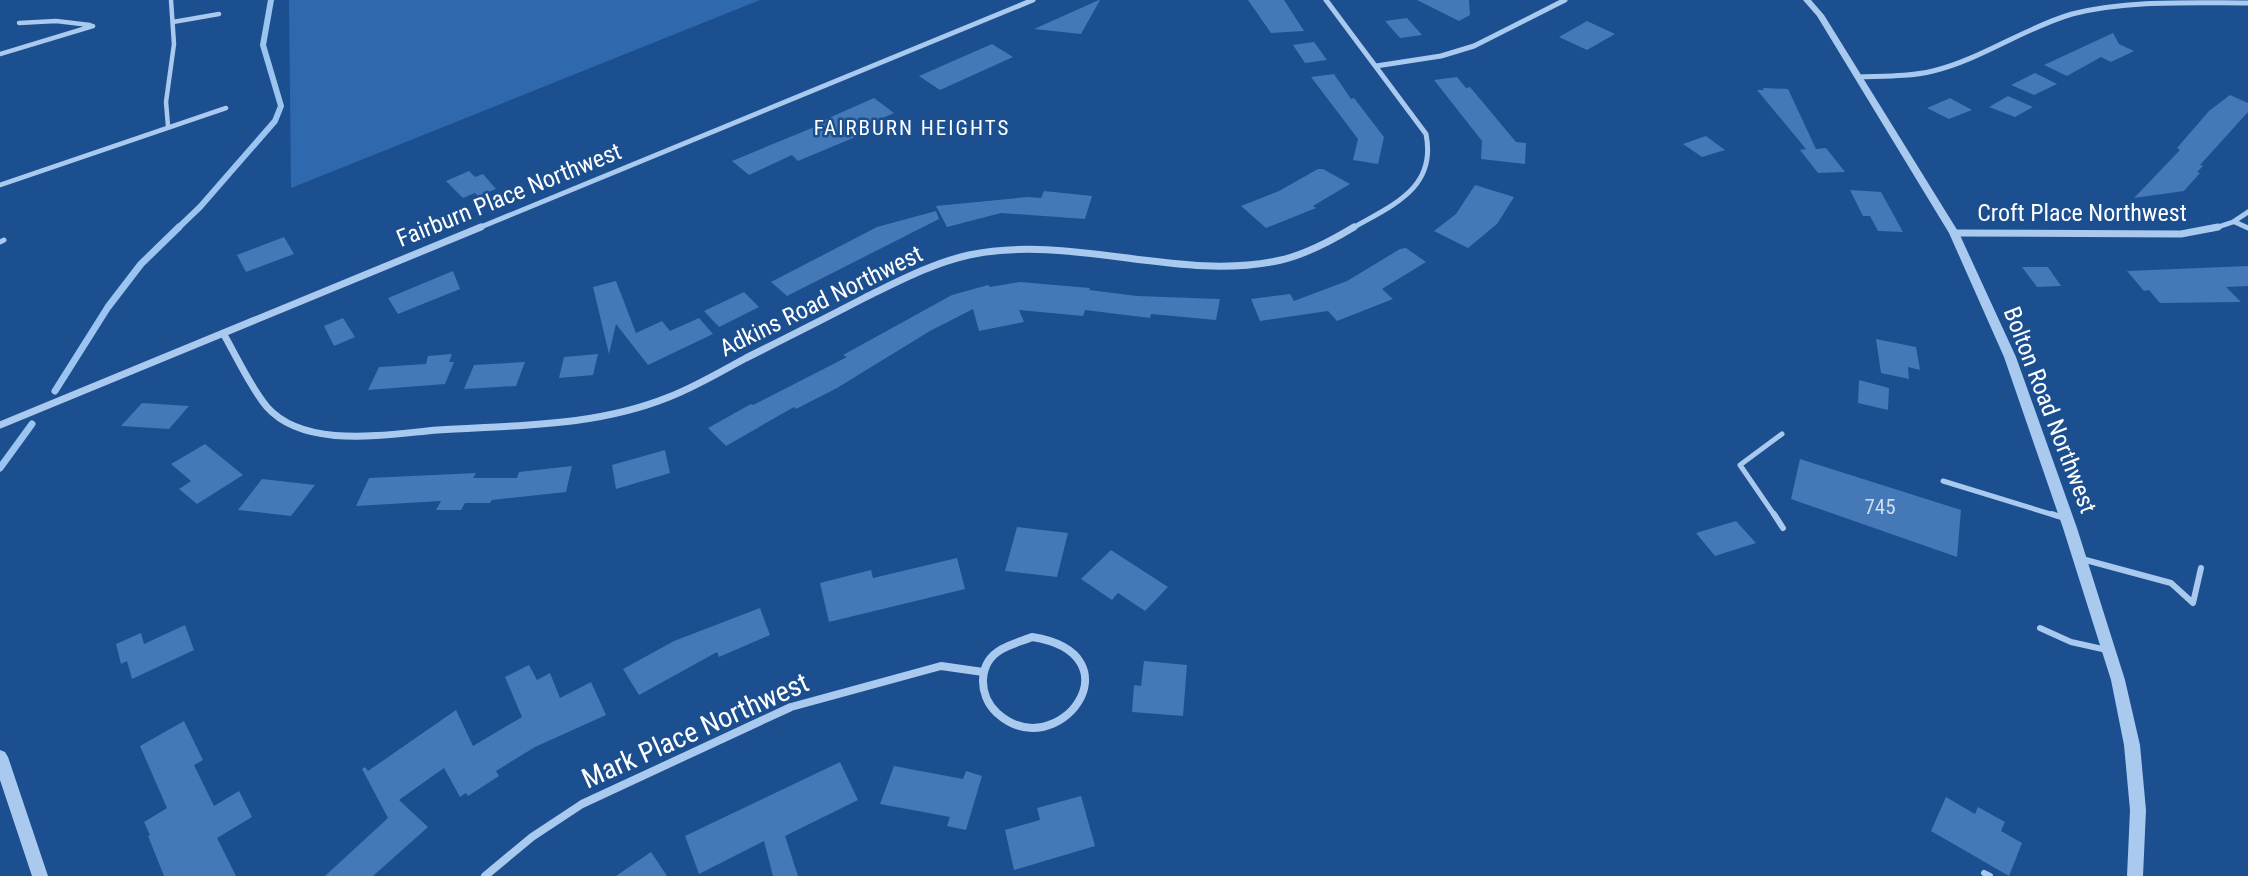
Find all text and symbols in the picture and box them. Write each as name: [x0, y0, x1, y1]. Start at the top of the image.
district label: FAIRBURN HEIGHTS: [814, 116, 1010, 140]
street label: Fairburn Place Northwest: [393, 137, 625, 253]
street label: Croft Place Northwest: [1977, 199, 2187, 227]
street label: Adkins Road Northwest: [715, 240, 927, 362]
street label: Bolton Road Northwest: [1998, 303, 2102, 517]
house number: 745: [1864, 495, 1896, 519]
street label: Mark Place Northwest: [577, 666, 814, 795]

